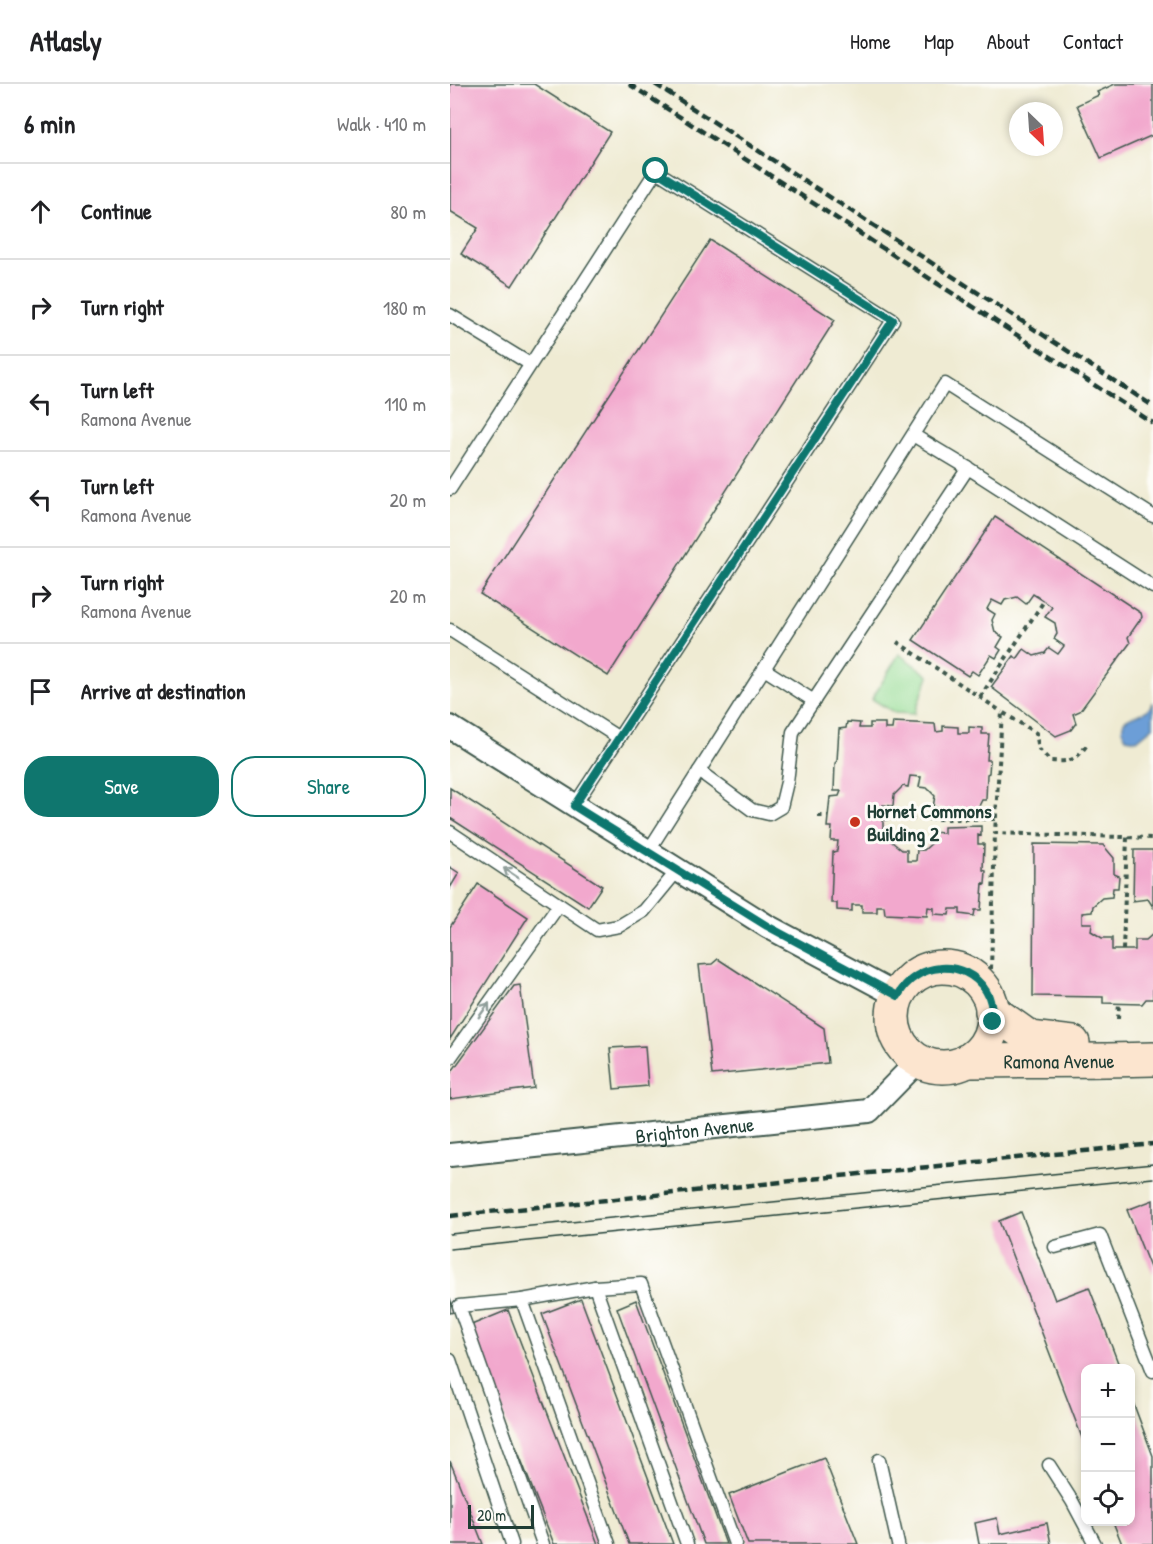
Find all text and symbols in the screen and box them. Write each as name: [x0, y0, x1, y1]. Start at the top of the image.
text: Atlasly: [30, 22, 102, 60]
text: Home: [850, 27, 891, 56]
text: Map: [924, 27, 954, 56]
text: About: [987, 27, 1030, 56]
text: Contact: [1063, 27, 1123, 56]
north arrow: [1009, 102, 1063, 156]
text: 6 min: [24, 106, 76, 141]
text: Walk · 410 m: [337, 110, 426, 137]
route start: [642, 157, 668, 183]
icon: ahead: [24, 195, 57, 228]
text: Continue: [81, 196, 152, 226]
text: 80 m: [390, 198, 426, 225]
icon: right: [24, 291, 57, 324]
text: Turn right: [81, 292, 164, 322]
text: 180 m: [383, 294, 426, 321]
text: Turn left: [81, 375, 154, 405]
icon: left: [24, 387, 57, 420]
text: 110 m: [384, 390, 426, 417]
text: Ramona Avenue: [81, 405, 192, 432]
text: Turn left: [81, 471, 154, 501]
icon: left: [24, 483, 57, 516]
text: 20 m: [389, 486, 426, 513]
text: Ramona Avenue: [81, 501, 192, 528]
text: Turn right: [81, 567, 164, 597]
icon: right: [24, 579, 57, 612]
text: 20 m: [389, 582, 426, 609]
text: Ramona Avenue: [81, 597, 192, 624]
icon: arrive: [24, 675, 57, 708]
text: Arrive at destination: [81, 676, 246, 706]
button: Save: [24, 756, 219, 817]
button: Share: [231, 756, 426, 817]
place label: Hornet Commons Building 2: [867, 797, 992, 848]
marker: Hornet Commons Building 2: [848, 815, 862, 829]
one-way arrow: [503, 867, 520, 879]
one-way arrow: [478, 1003, 490, 1019]
route end: [979, 1008, 1005, 1034]
street label: Ramona Avenue: [1004, 1046, 1115, 1074]
street label: Brighton Avenue: [634, 1110, 755, 1149]
map controls: [1081, 1364, 1135, 1526]
button: +: [1081, 1364, 1135, 1418]
button: −: [1081, 1418, 1135, 1472]
button: locate: [1081, 1472, 1135, 1526]
scale bar: [468, 1502, 534, 1530]
text: 20 m: [477, 1504, 506, 1526]

